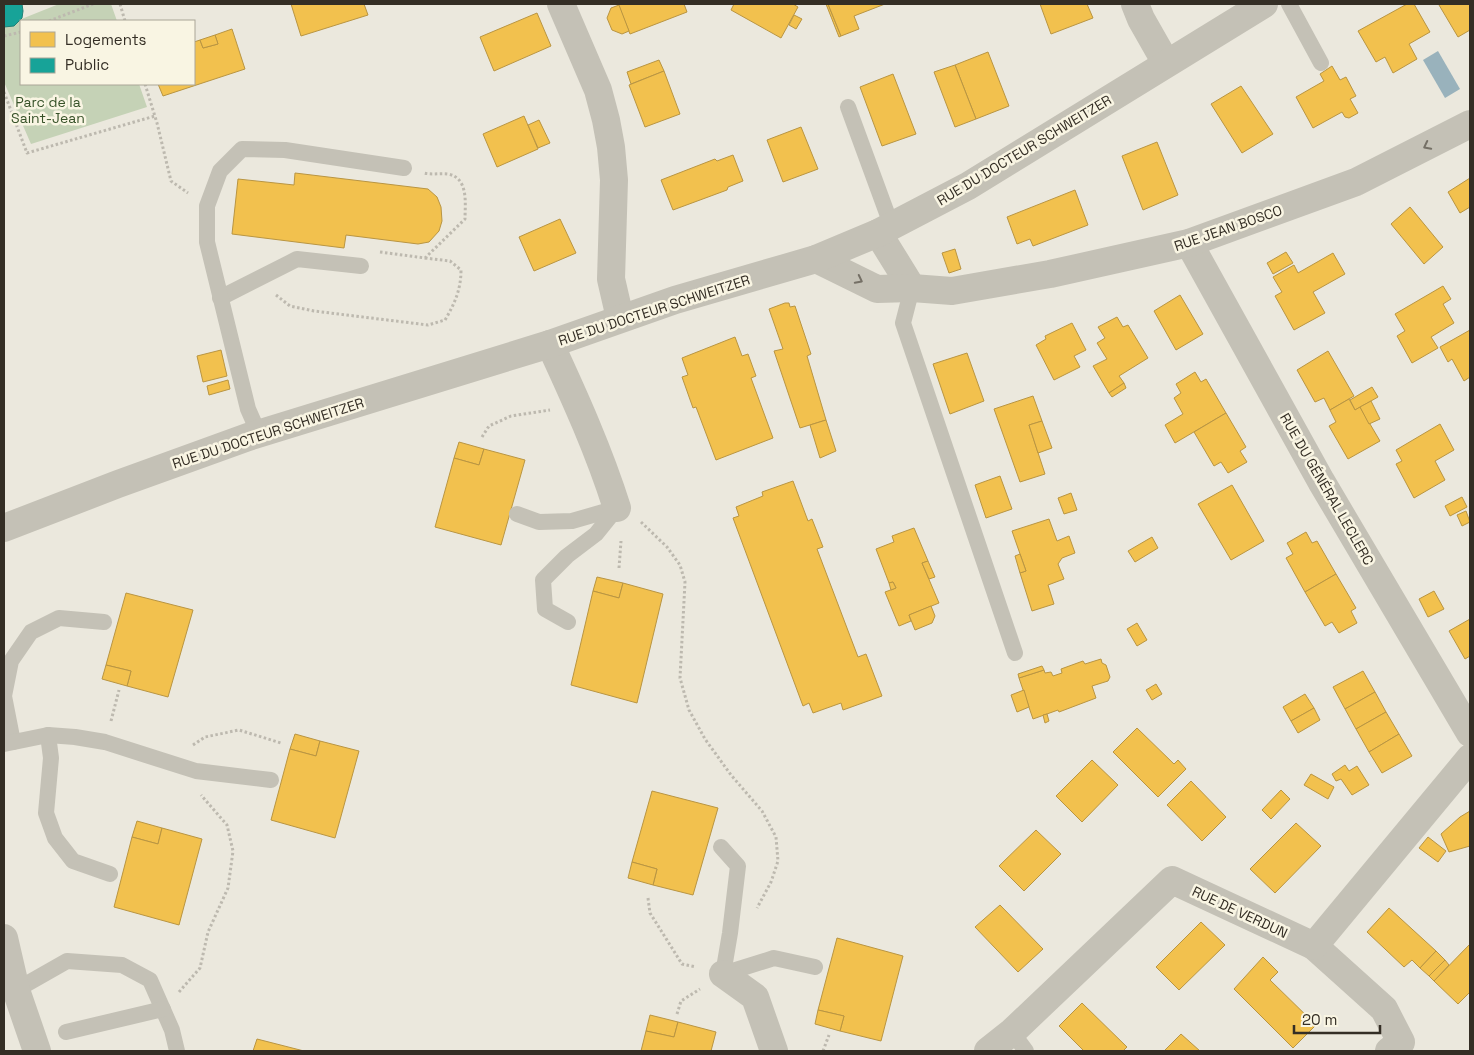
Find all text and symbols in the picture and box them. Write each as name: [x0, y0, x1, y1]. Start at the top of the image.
legend: [20, 20, 195, 85]
text: Logements: [65, 30, 147, 49]
text: Public: [65, 55, 109, 74]
street label: RUE DU DOCTEUR SCHWEITZER: [933, 91, 1115, 209]
park label: Parc de la Saint-Jean: [11, 93, 85, 127]
one-way arrow: [1423, 140, 1432, 150]
street label: RUE JEAN BOSCO: [1172, 201, 1284, 255]
street label: RUE DU DOCTEUR SCHWEITZER: [556, 270, 752, 350]
one-way arrow: [854, 274, 863, 284]
street label: RUE DU DOCTEUR SCHWEITZER: [170, 393, 366, 473]
street label: RUE DU GÉNÉRAL LECLERC: [1276, 410, 1378, 568]
street label: RUE DE VERDUN: [1189, 882, 1291, 942]
scale bar: [1294, 1002, 1380, 1034]
text: 20 m: [1302, 1010, 1337, 1029]

